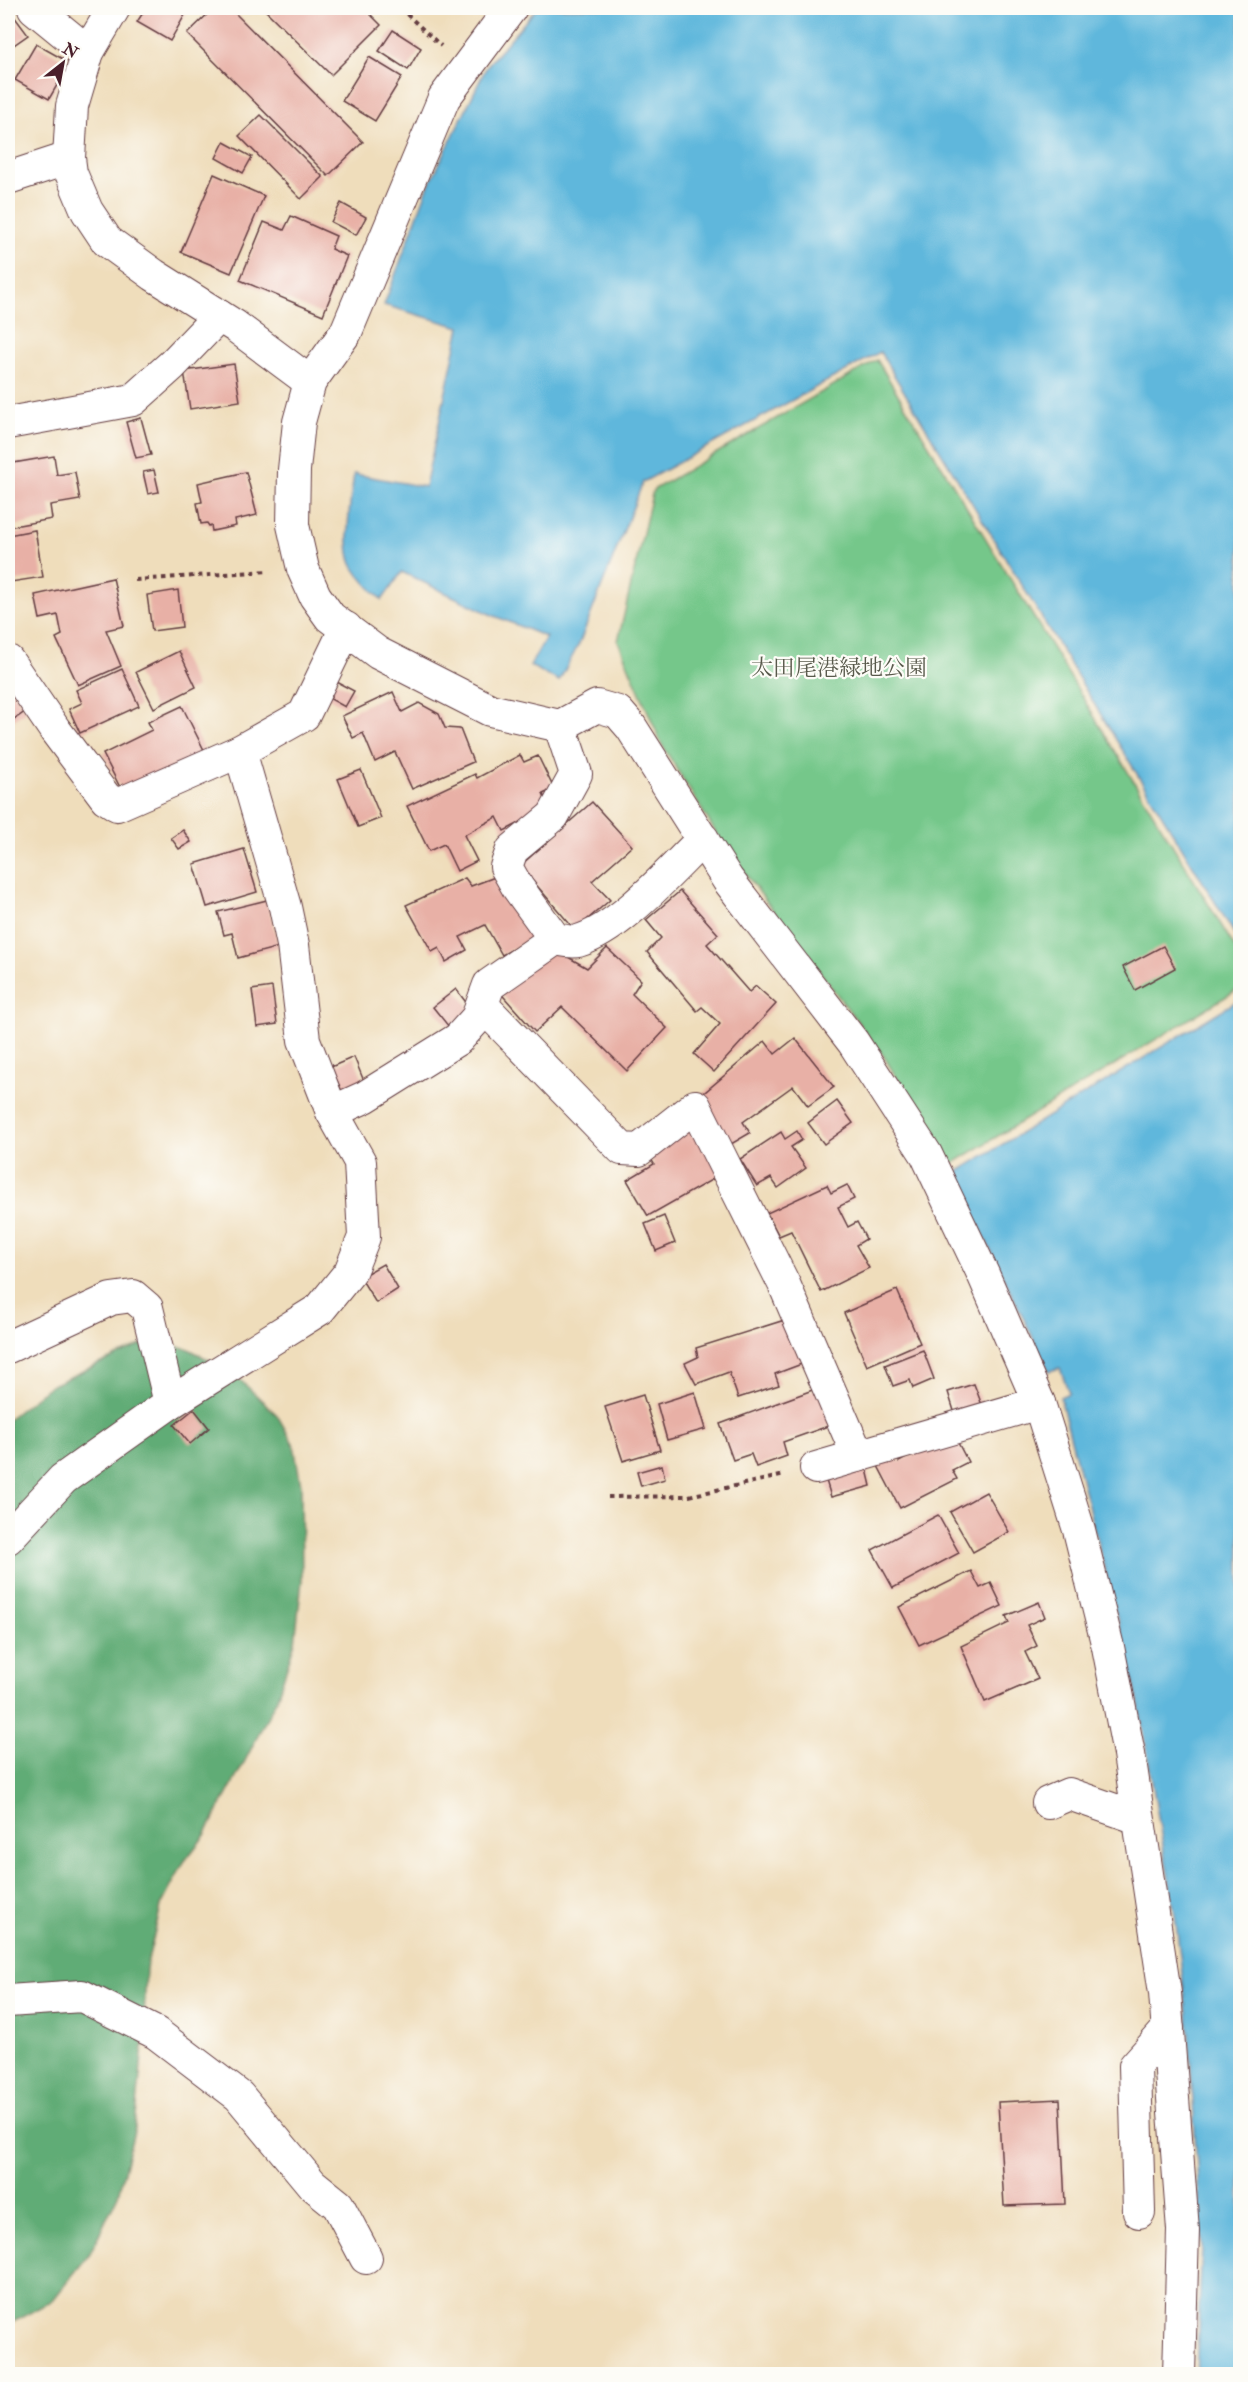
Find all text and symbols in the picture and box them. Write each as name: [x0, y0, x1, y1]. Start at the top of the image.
north arrow: [33, 33, 93, 93]
text: N: [58, 38, 82, 64]
park label: 太田尾港緑地公園: [751, 654, 927, 682]

